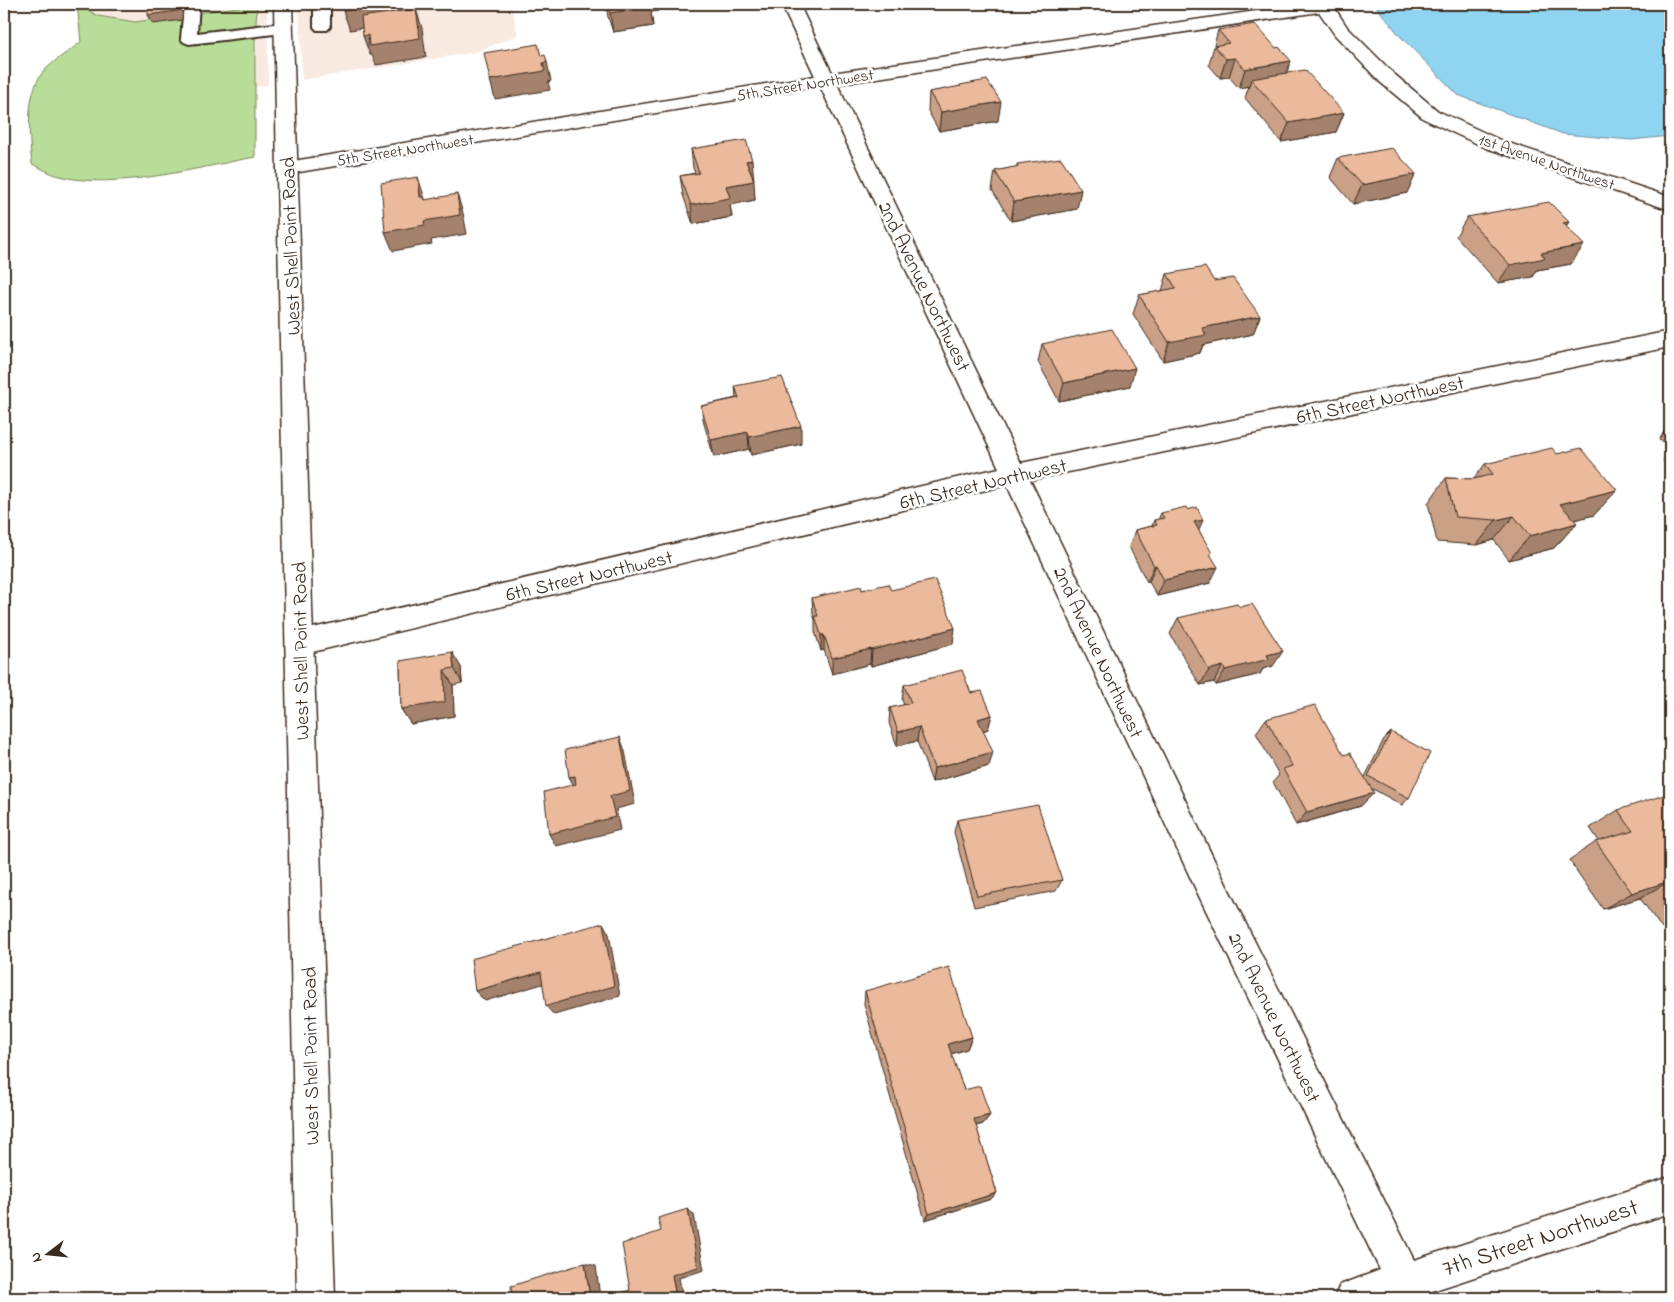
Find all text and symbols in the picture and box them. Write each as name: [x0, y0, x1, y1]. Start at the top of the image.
street label: 5th Street Northwest: [735, 63, 876, 109]
street label: 5th Street Northwest: [335, 128, 476, 174]
street label: 1st Avenue Northwest: [1475, 128, 1618, 198]
street label: West Shell Point Road: [275, 156, 310, 336]
street label: 2nd Avenue Northwest: [869, 197, 977, 377]
street label: 6th Street Northwest: [1294, 369, 1467, 433]
street label: 6th Street Northwest: [897, 452, 1070, 519]
street label: 6th Street Northwest: [503, 544, 676, 611]
street label: West Shell Point Road: [286, 561, 319, 741]
street label: 2nd Avenue Northwest: [1044, 563, 1149, 744]
street label: 2nd Avenue Northwest: [1219, 928, 1327, 1108]
street label: West Shell Point Road: [296, 966, 329, 1146]
street label: 7th Street Northwest: [1438, 1191, 1643, 1288]
north arrow: [22, 1230, 72, 1280]
text: N: [26, 1250, 48, 1265]

